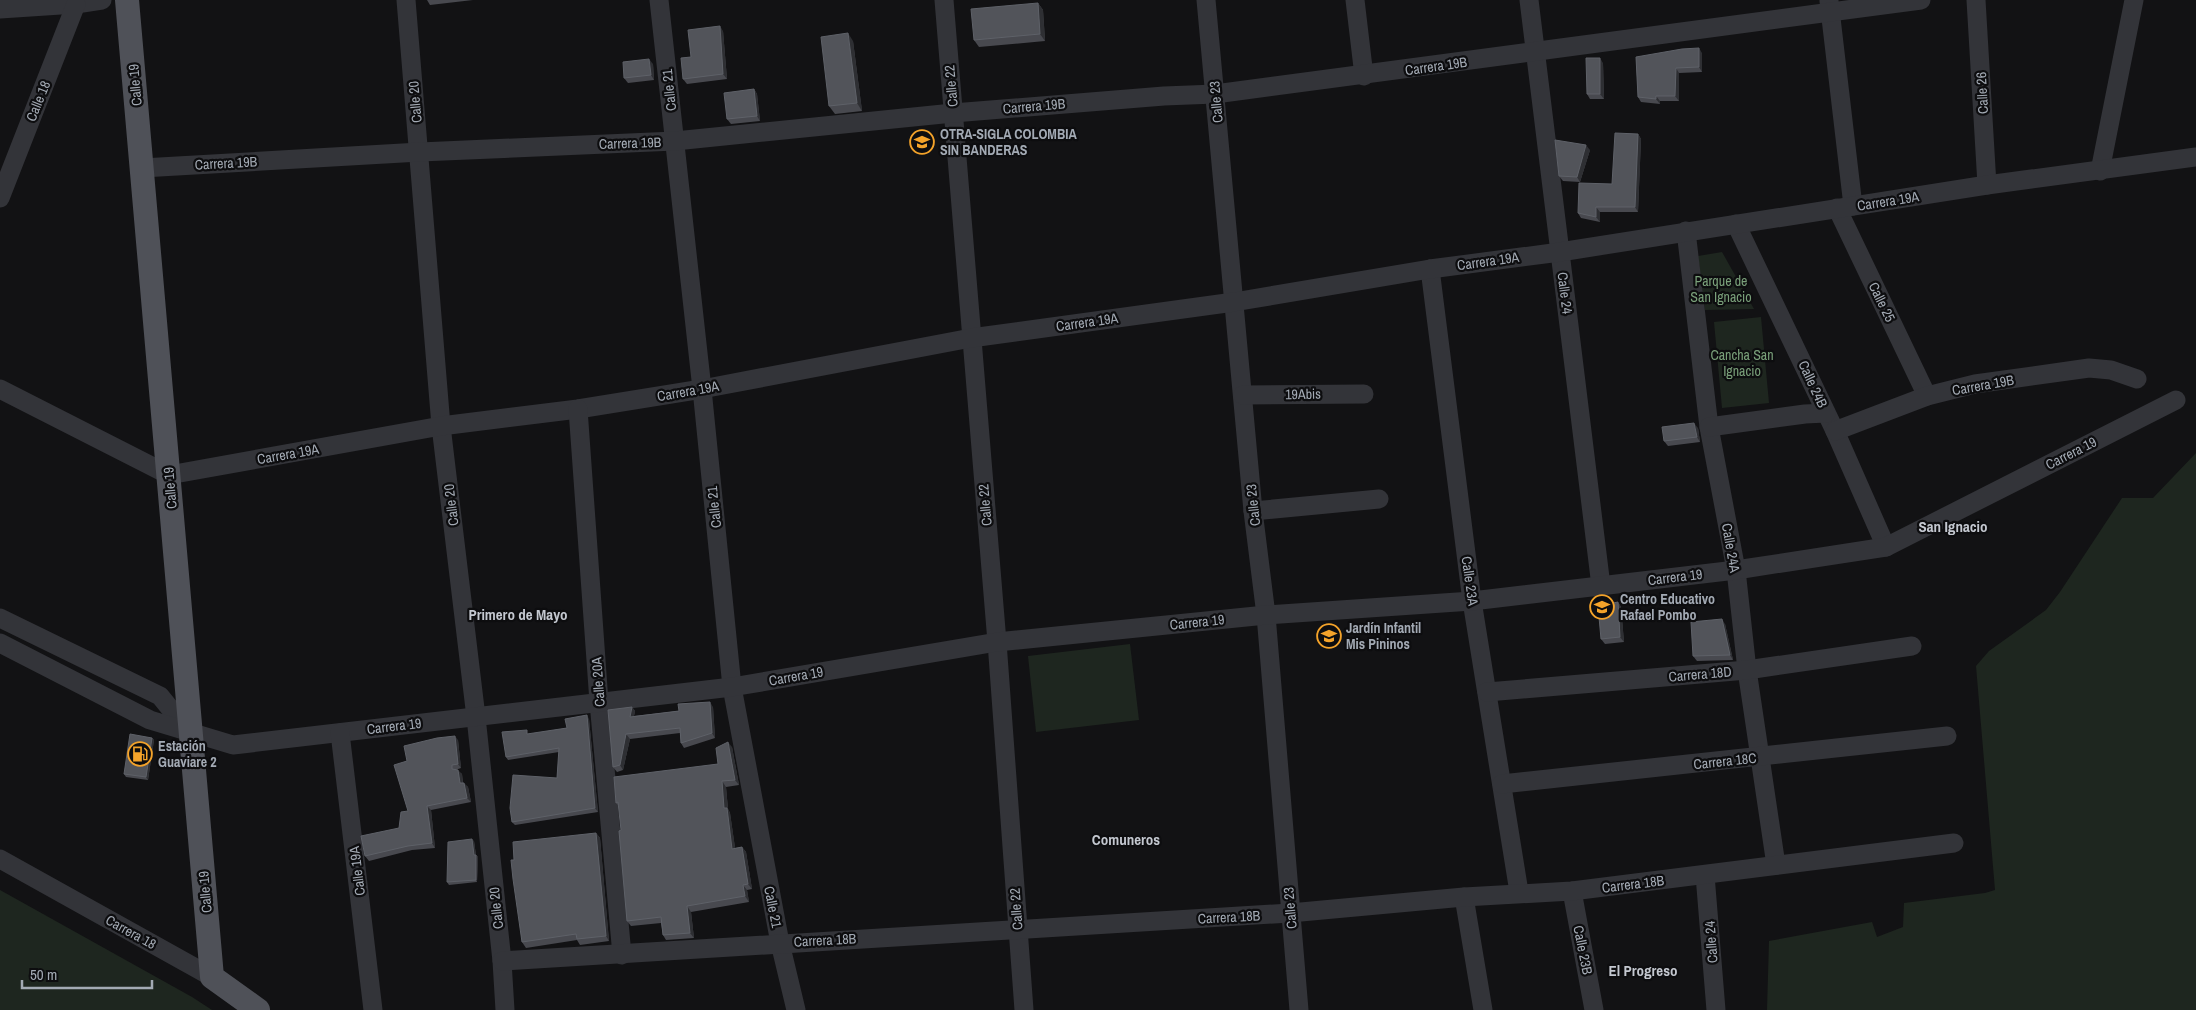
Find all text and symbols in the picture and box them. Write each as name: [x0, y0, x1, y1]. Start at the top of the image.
street label: Carrera 19B: [1404, 53, 1469, 79]
street label: Calle 19: [124, 63, 146, 107]
street label: Calle 22: [940, 64, 962, 108]
street label: Calle 21: [658, 68, 680, 112]
street label: Calle 26: [1972, 71, 1992, 115]
street label: Calle 18: [22, 78, 54, 124]
street label: Calle 20: [404, 80, 426, 124]
street label: Calle 23: [1205, 80, 1227, 124]
street label: Carrera 19B: [1002, 94, 1066, 118]
place label: OTRA-SIGLA COLOMBIA SIN BANDERAS: [940, 125, 1077, 159]
school or university icon: OTRA-SIGLA COLOMBIA SIN BANDERAS: [909, 129, 935, 155]
street label: Carrera 19B: [598, 133, 662, 153]
street label: Carrera 19B: [194, 152, 258, 174]
street label: Carrera 19A: [1856, 187, 1921, 215]
street label: Carrera 19A: [1456, 248, 1521, 274]
street label: Calle 24: [1554, 271, 1577, 316]
park label: Parque de San Ignacio: [1690, 272, 1752, 306]
street label: Calle 25: [1865, 279, 1899, 325]
street label: Carrera 19A: [1055, 309, 1120, 335]
park label: Cancha San Ignacio: [1710, 346, 1774, 380]
street label: Calle 24B: [1794, 358, 1832, 411]
street label: Carrera 19B: [1951, 371, 2016, 399]
street label: Carrera 19A: [656, 377, 721, 405]
street label: 19Abis: [1285, 385, 1321, 403]
street label: Carrera 19: [2042, 433, 2100, 473]
street label: Carrera 19A: [256, 440, 321, 468]
street label: Calle 19: [159, 466, 181, 510]
street label: Calle 20: [440, 483, 462, 527]
street label: Calle 22: [974, 483, 996, 527]
street label: Calle 23: [1242, 483, 1264, 527]
street label: Calle 21: [703, 485, 725, 529]
district label: San Ignacio: [1918, 516, 1988, 537]
street label: Calle 24A: [1718, 522, 1744, 574]
street label: Calle 23A: [1458, 555, 1482, 607]
street label: Carrera 19: [1647, 565, 1703, 589]
place label: Centro Educativo Rafael Pombo: [1620, 590, 1715, 624]
school or university icon: Centro Educativo Rafael Pombo: [1589, 594, 1615, 620]
district label: Primero de Mayo: [468, 604, 568, 625]
street label: Carrera 19: [1169, 610, 1225, 634]
place label: Jardín Infantil Mis Pininos: [1346, 619, 1421, 653]
school or university icon: Jardín Infantil Mis Pininos: [1316, 623, 1342, 649]
street label: Calle 20A: [587, 656, 609, 707]
street label: Carrera 19: [767, 662, 825, 690]
street label: Carrera 18D: [1668, 662, 1732, 686]
street label: Carrera 19: [366, 714, 422, 738]
place label: Estación Guaviare 2: [158, 737, 217, 771]
fuel station icon: Estación Guaviare 2: [127, 741, 153, 767]
street label: Carrera 18C: [1693, 749, 1757, 773]
district label: Comuneros: [1092, 829, 1160, 850]
street label: Calle 19A: [345, 845, 369, 897]
street label: Calle 19: [194, 870, 216, 914]
street label: Carrera 18B: [1601, 871, 1665, 897]
street label: Calle 21: [760, 885, 786, 930]
street label: Calle 20: [485, 886, 507, 930]
street label: Calle 23: [1279, 886, 1301, 930]
street label: Calle 22: [1006, 887, 1026, 931]
street label: Carrera 18B: [1197, 906, 1261, 928]
street label: Carrera 18: [103, 911, 159, 953]
street label: Calle 24: [1701, 920, 1721, 964]
street label: Calle 23B: [1569, 924, 1597, 976]
street label: Carrera 18B: [793, 929, 857, 951]
scale bar: [22, 958, 152, 990]
district label: El Progreso: [1608, 960, 1678, 981]
text: 50 m: [30, 964, 57, 985]

